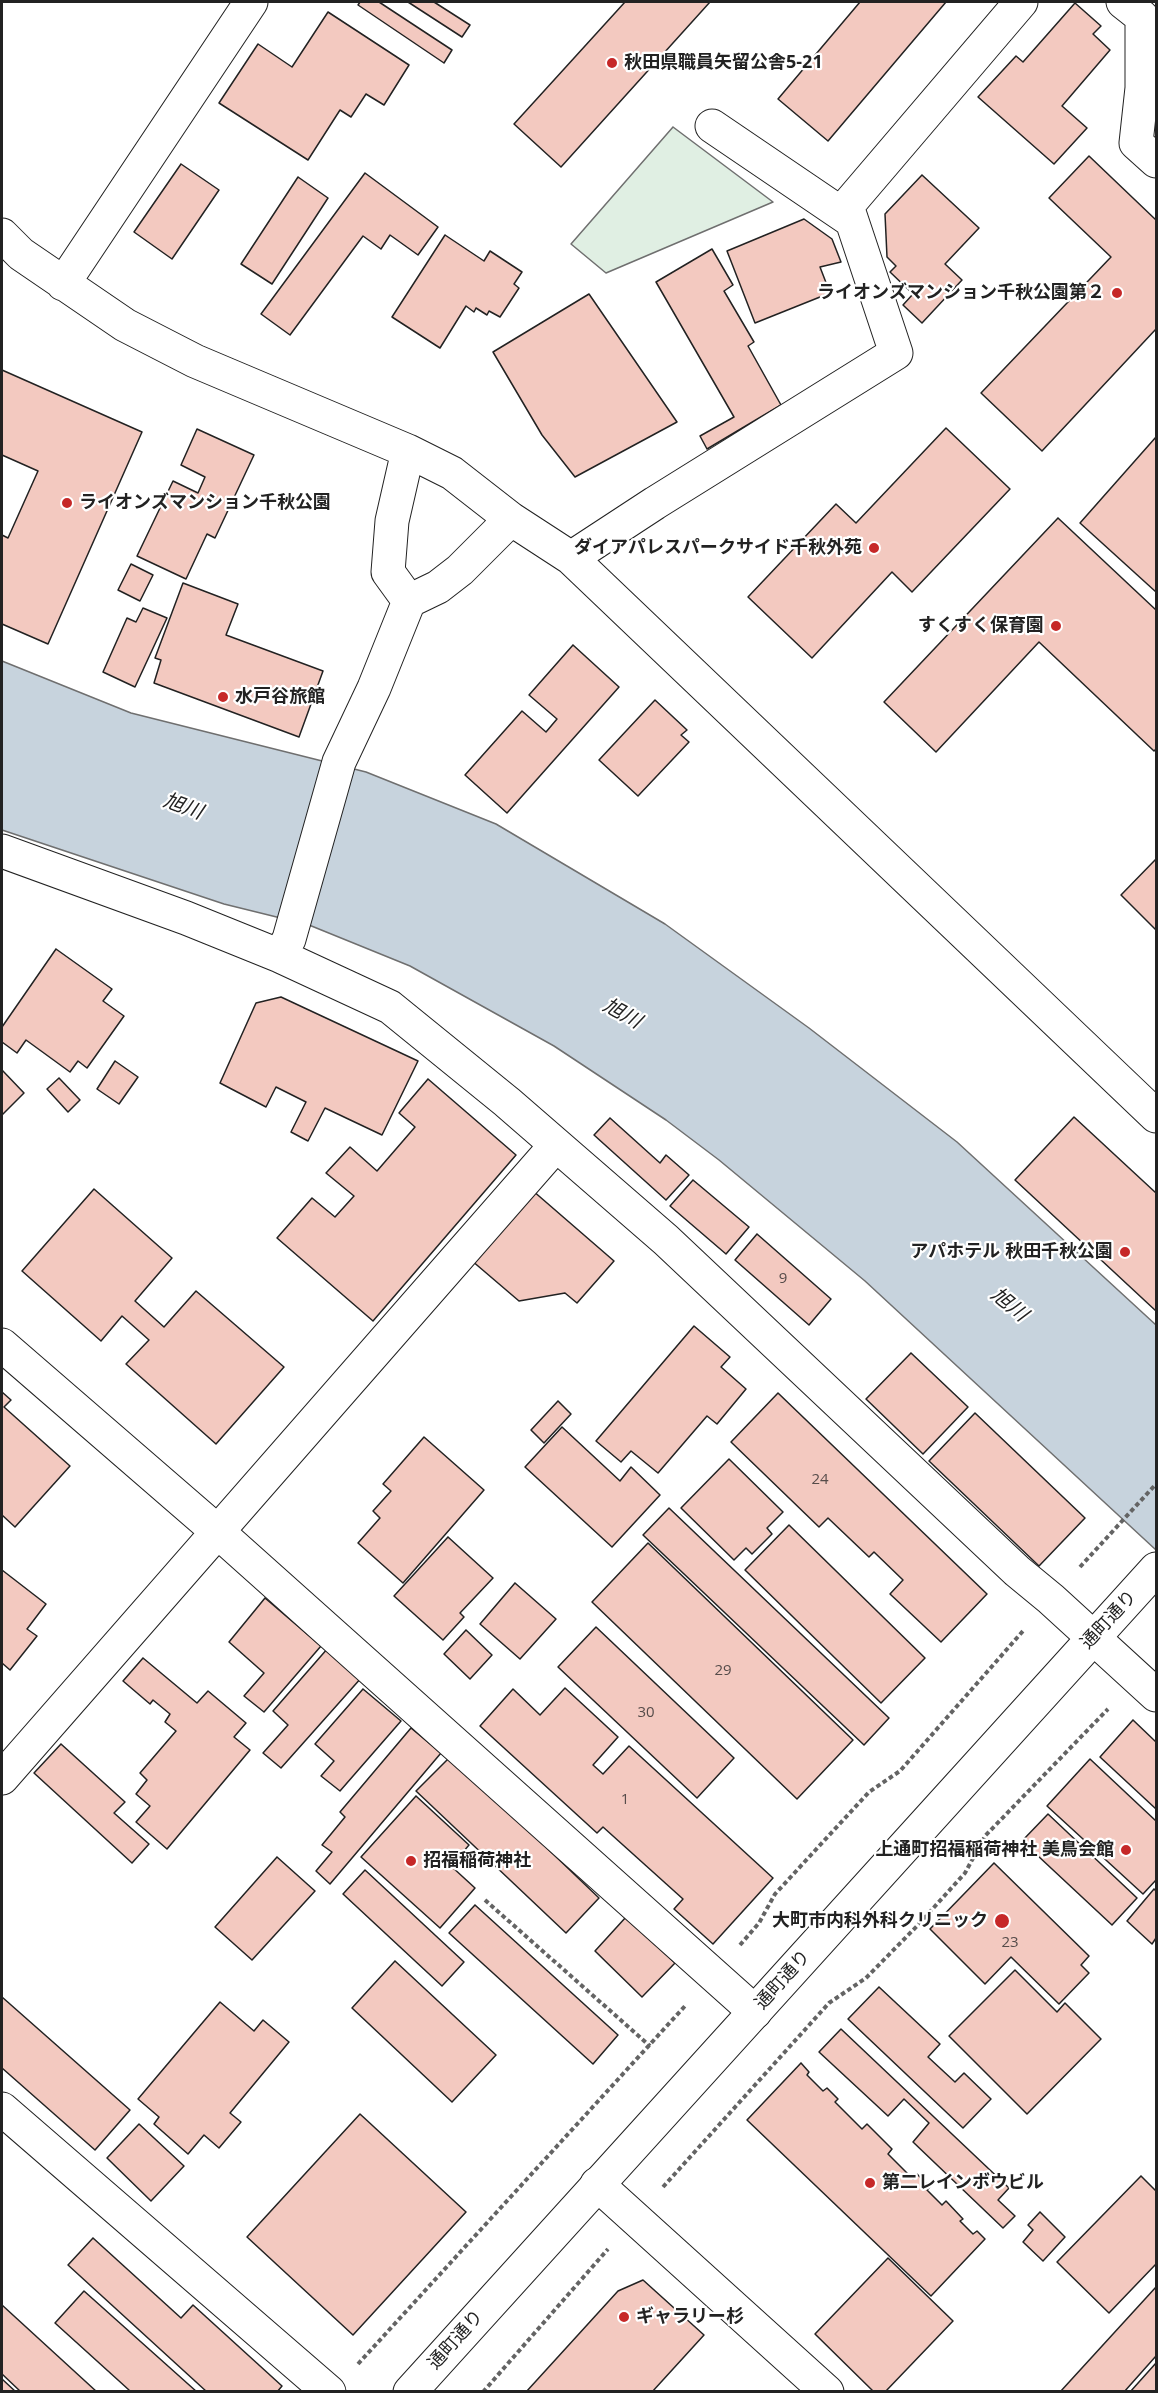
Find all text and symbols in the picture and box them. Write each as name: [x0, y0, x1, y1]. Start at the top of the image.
place label: 秋田県職員矢留公舎5-21: [624, 52, 823, 74]
marker: 秋田県職員矢留公舎5-21: [605, 56, 619, 70]
place label: ライオンズマンション千秋公園第２: [817, 282, 1105, 304]
marker: ライオンズマンション千秋公園第２: [1110, 286, 1124, 300]
place label: ライオンズマンション千秋公園: [79, 492, 331, 514]
marker: ライオンズマンション千秋公園: [60, 496, 74, 510]
place label: ダイアパレスパークサイド千秋外苑: [574, 537, 862, 559]
marker: ダイアパレスパークサイド千秋外苑: [867, 541, 881, 555]
place label: すくすく保育園: [918, 615, 1044, 637]
marker: すくすく保育園: [1049, 619, 1063, 633]
place label: 水戸谷旅館: [235, 686, 325, 708]
marker: 水戸谷旅館: [216, 690, 230, 704]
water label: 旭川: [160, 789, 206, 825]
water label: 旭川: [599, 994, 645, 1034]
place label: アパホテル 秋田千秋公園: [910, 1241, 1113, 1263]
marker: アパホテル 秋田千秋公園: [1118, 1245, 1132, 1259]
house number: 9: [779, 1270, 787, 1288]
water label: 旭川: [986, 1283, 1032, 1327]
house number: 24: [811, 1471, 829, 1489]
street label: 通町通り: [1077, 1586, 1141, 1654]
house number: 29: [714, 1662, 732, 1680]
house number: 30: [637, 1704, 655, 1722]
house number: 1: [621, 1791, 629, 1809]
place label: 上通町招福稲荷神社 美鳥会館: [875, 1839, 1114, 1861]
marker: 上通町招福稲荷神社 美鳥会館: [1119, 1843, 1133, 1857]
place label: 招福稲荷神社: [423, 1850, 531, 1872]
marker: 招福稲荷神社: [404, 1854, 418, 1868]
place label: 大町市内科外科クリニック: [772, 1910, 988, 1932]
marker: 大町市内科外科クリニック: [993, 1912, 1011, 1930]
house number: 23: [1001, 1934, 1019, 1952]
street label: 通町通り: [751, 1946, 815, 2014]
place label: 第二レインボウビル: [882, 2172, 1044, 2194]
marker: 第二レインボウビル: [863, 2176, 877, 2190]
street label: 通町通り: [424, 2306, 488, 2374]
place label: ギャラリー杉: [636, 2306, 744, 2328]
marker: ギャラリー杉: [617, 2310, 631, 2324]

